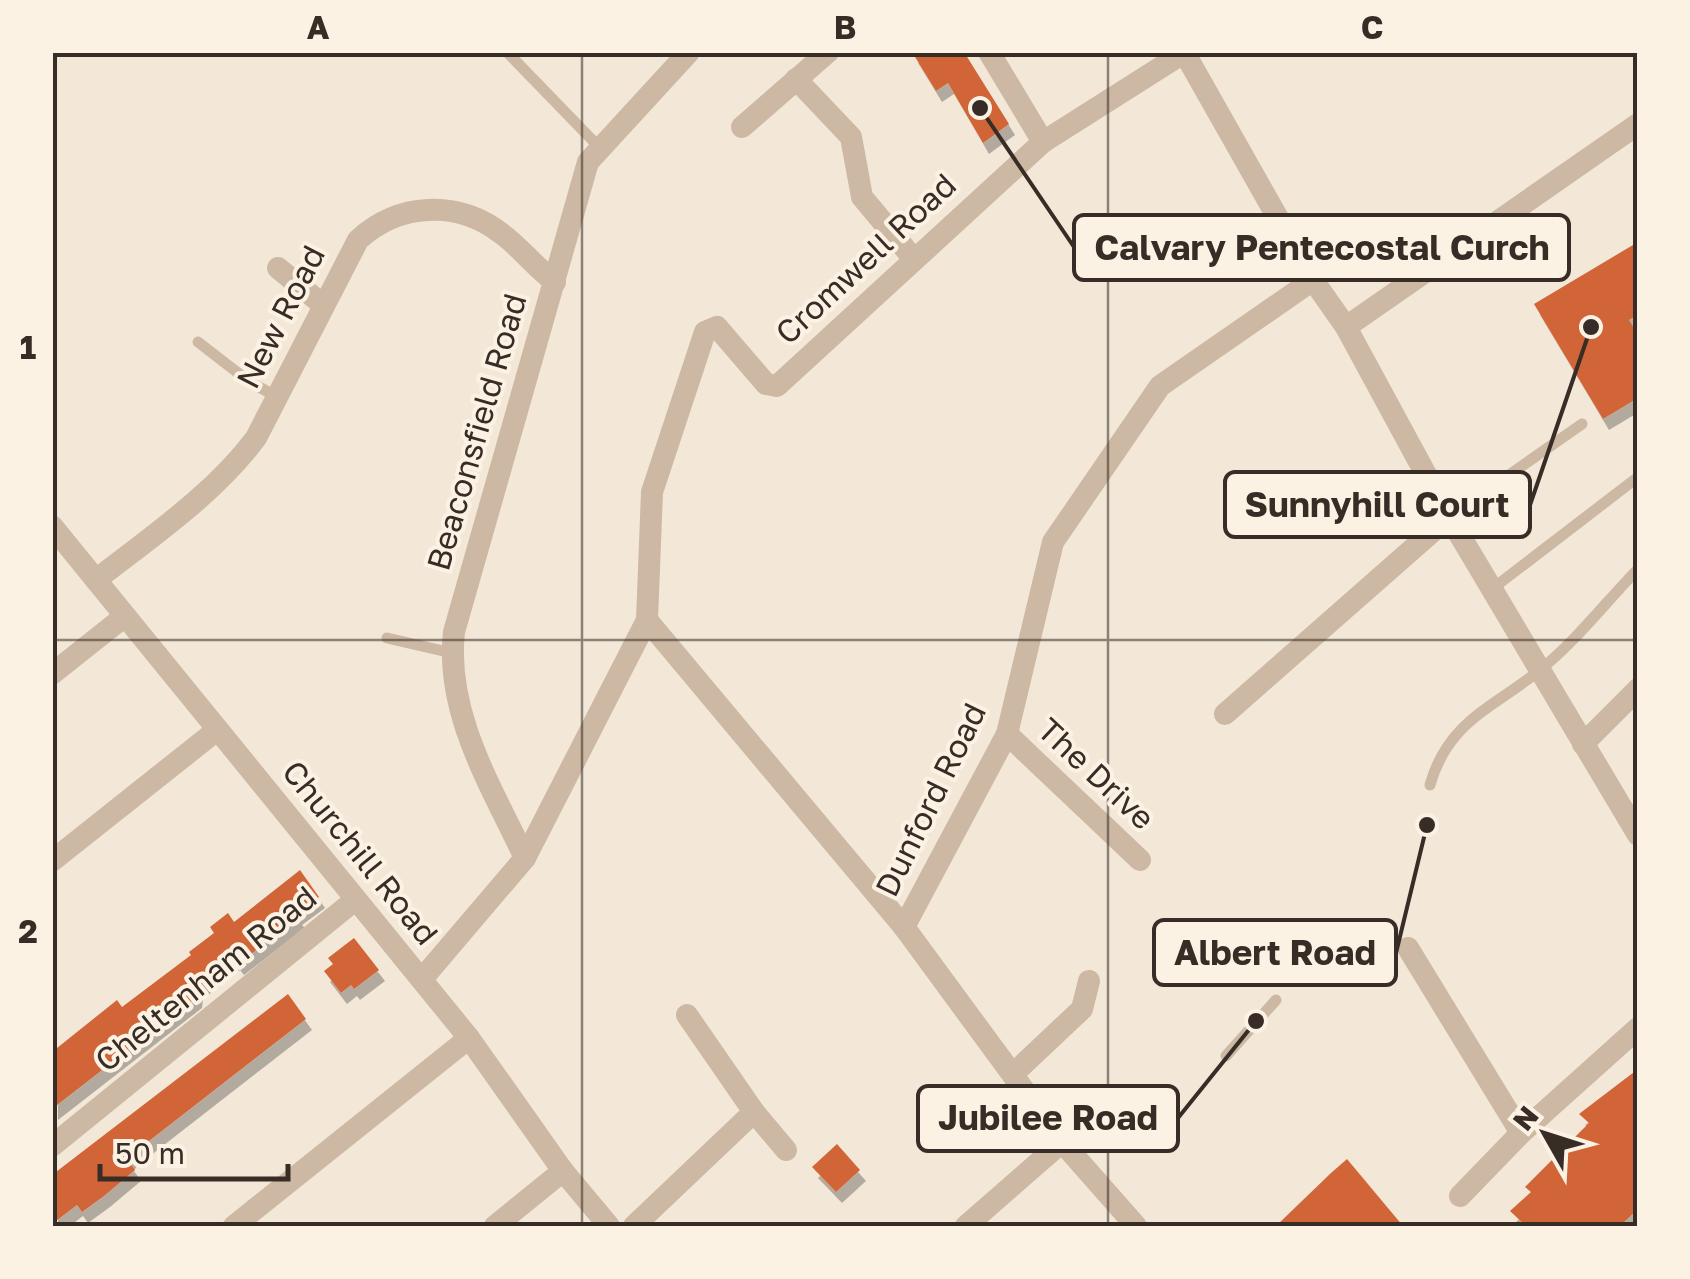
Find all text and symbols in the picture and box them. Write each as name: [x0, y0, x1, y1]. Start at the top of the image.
text: A: [307, 8, 330, 46]
text: B: [834, 8, 856, 46]
text: C: [1361, 8, 1383, 46]
street label: Cromwell Road: [767, 165, 963, 351]
callout: Calvary Pentecostal Curch: [1074, 215, 1569, 280]
text: Calvary Pentecostal Curch: [1094, 226, 1550, 268]
street label: New Road: [228, 239, 332, 394]
street label: Beaconsfield Road: [418, 289, 534, 575]
text: 1: [20, 328, 36, 366]
callout: Sunnyhill Court: [1225, 472, 1530, 537]
text: Sunnyhill Court: [1244, 483, 1510, 525]
street label: Dunford Road: [867, 697, 993, 902]
street label: The Drive: [1031, 710, 1163, 837]
street label: Churchill Road: [275, 753, 447, 952]
street label: Cheltenham Road: [87, 878, 323, 1079]
text: 2: [18, 912, 38, 950]
callout: Albert Road: [1154, 920, 1396, 985]
text: Albert Road: [1174, 931, 1376, 973]
north arrow: [1495, 1084, 1595, 1184]
callout: Jubilee Road: [918, 1086, 1178, 1151]
text: Jubilee Road: [938, 1096, 1158, 1138]
text: N: [1506, 1099, 1545, 1137]
scale bar: [100, 1119, 288, 1181]
text: 50 m: [115, 1135, 185, 1171]

